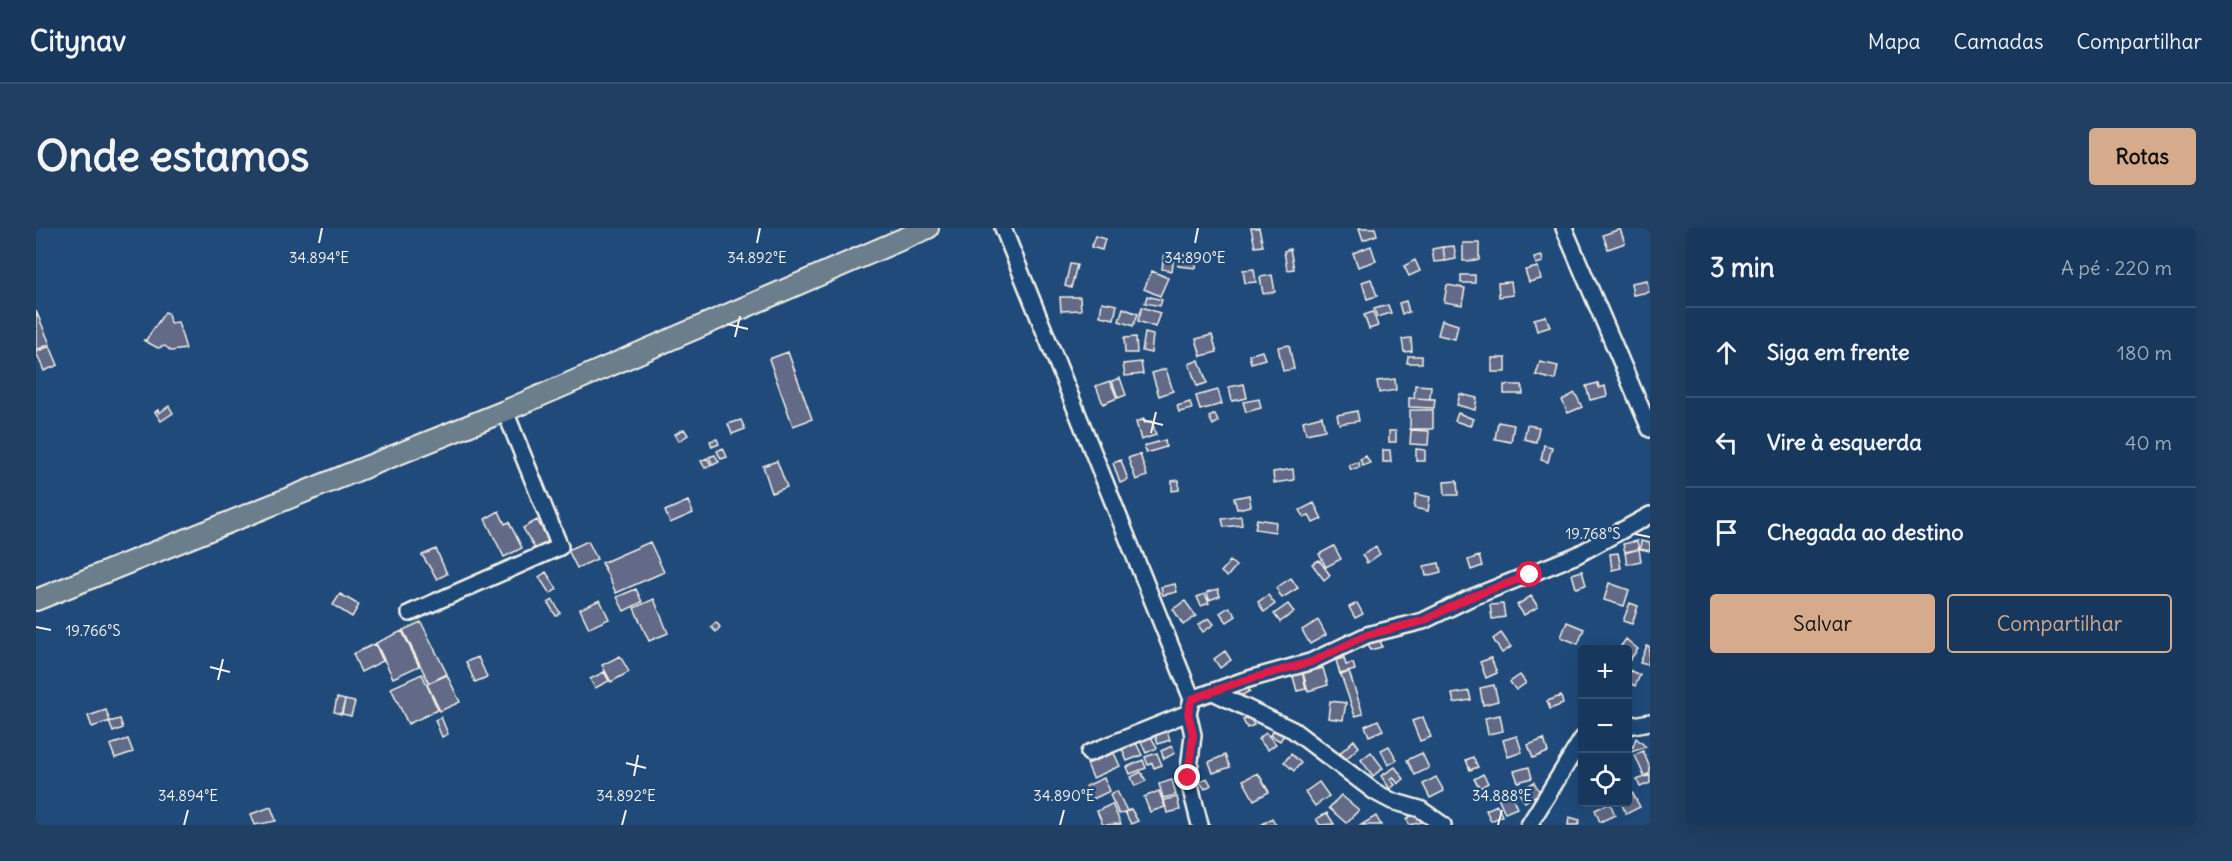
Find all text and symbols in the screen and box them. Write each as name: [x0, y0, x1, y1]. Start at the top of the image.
text: Citynav: [30, 23, 126, 59]
text: Mapa: [1868, 28, 1921, 55]
text: Camadas: [1954, 28, 2043, 55]
text: Compartilhar: [2076, 28, 2202, 55]
button: Rotas: [2089, 128, 2196, 185]
text: Onde estamos: [36, 130, 309, 182]
text: 34.894°E: [289, 248, 349, 267]
text: 34.892°E: [727, 248, 787, 267]
text: 34.890°E: [1164, 248, 1226, 267]
text: 3 min: [1710, 251, 1775, 284]
text: A pé · 220 m: [2061, 255, 2172, 280]
icon: ahead: [1710, 336, 1743, 369]
text: Siga em frente: [1767, 338, 1910, 366]
text: 180 m: [2117, 340, 2172, 365]
icon: left: [1710, 426, 1743, 459]
text: Vire à esquerda: [1767, 428, 1922, 456]
text: 40 m: [2125, 430, 2172, 455]
icon: arrive: [1710, 516, 1743, 549]
text: Chegada ao destino: [1767, 518, 1964, 546]
text: 19.768°S: [1565, 524, 1621, 543]
route start: [1516, 561, 1542, 587]
button: Salvar: [1710, 594, 1935, 653]
button: Compartilhar: [1947, 594, 2172, 653]
text: 19.766°S: [65, 621, 121, 640]
map controls: [1578, 645, 1632, 807]
button: +: [1578, 645, 1632, 699]
button: −: [1578, 699, 1632, 753]
button: locate: [1578, 753, 1632, 807]
route end: [1174, 764, 1200, 790]
text: 34.894°E: [158, 786, 218, 805]
text: 34.892°E: [596, 786, 656, 805]
text: 34.890°E: [1033, 786, 1095, 805]
text: 34.888°E: [1472, 786, 1532, 805]

